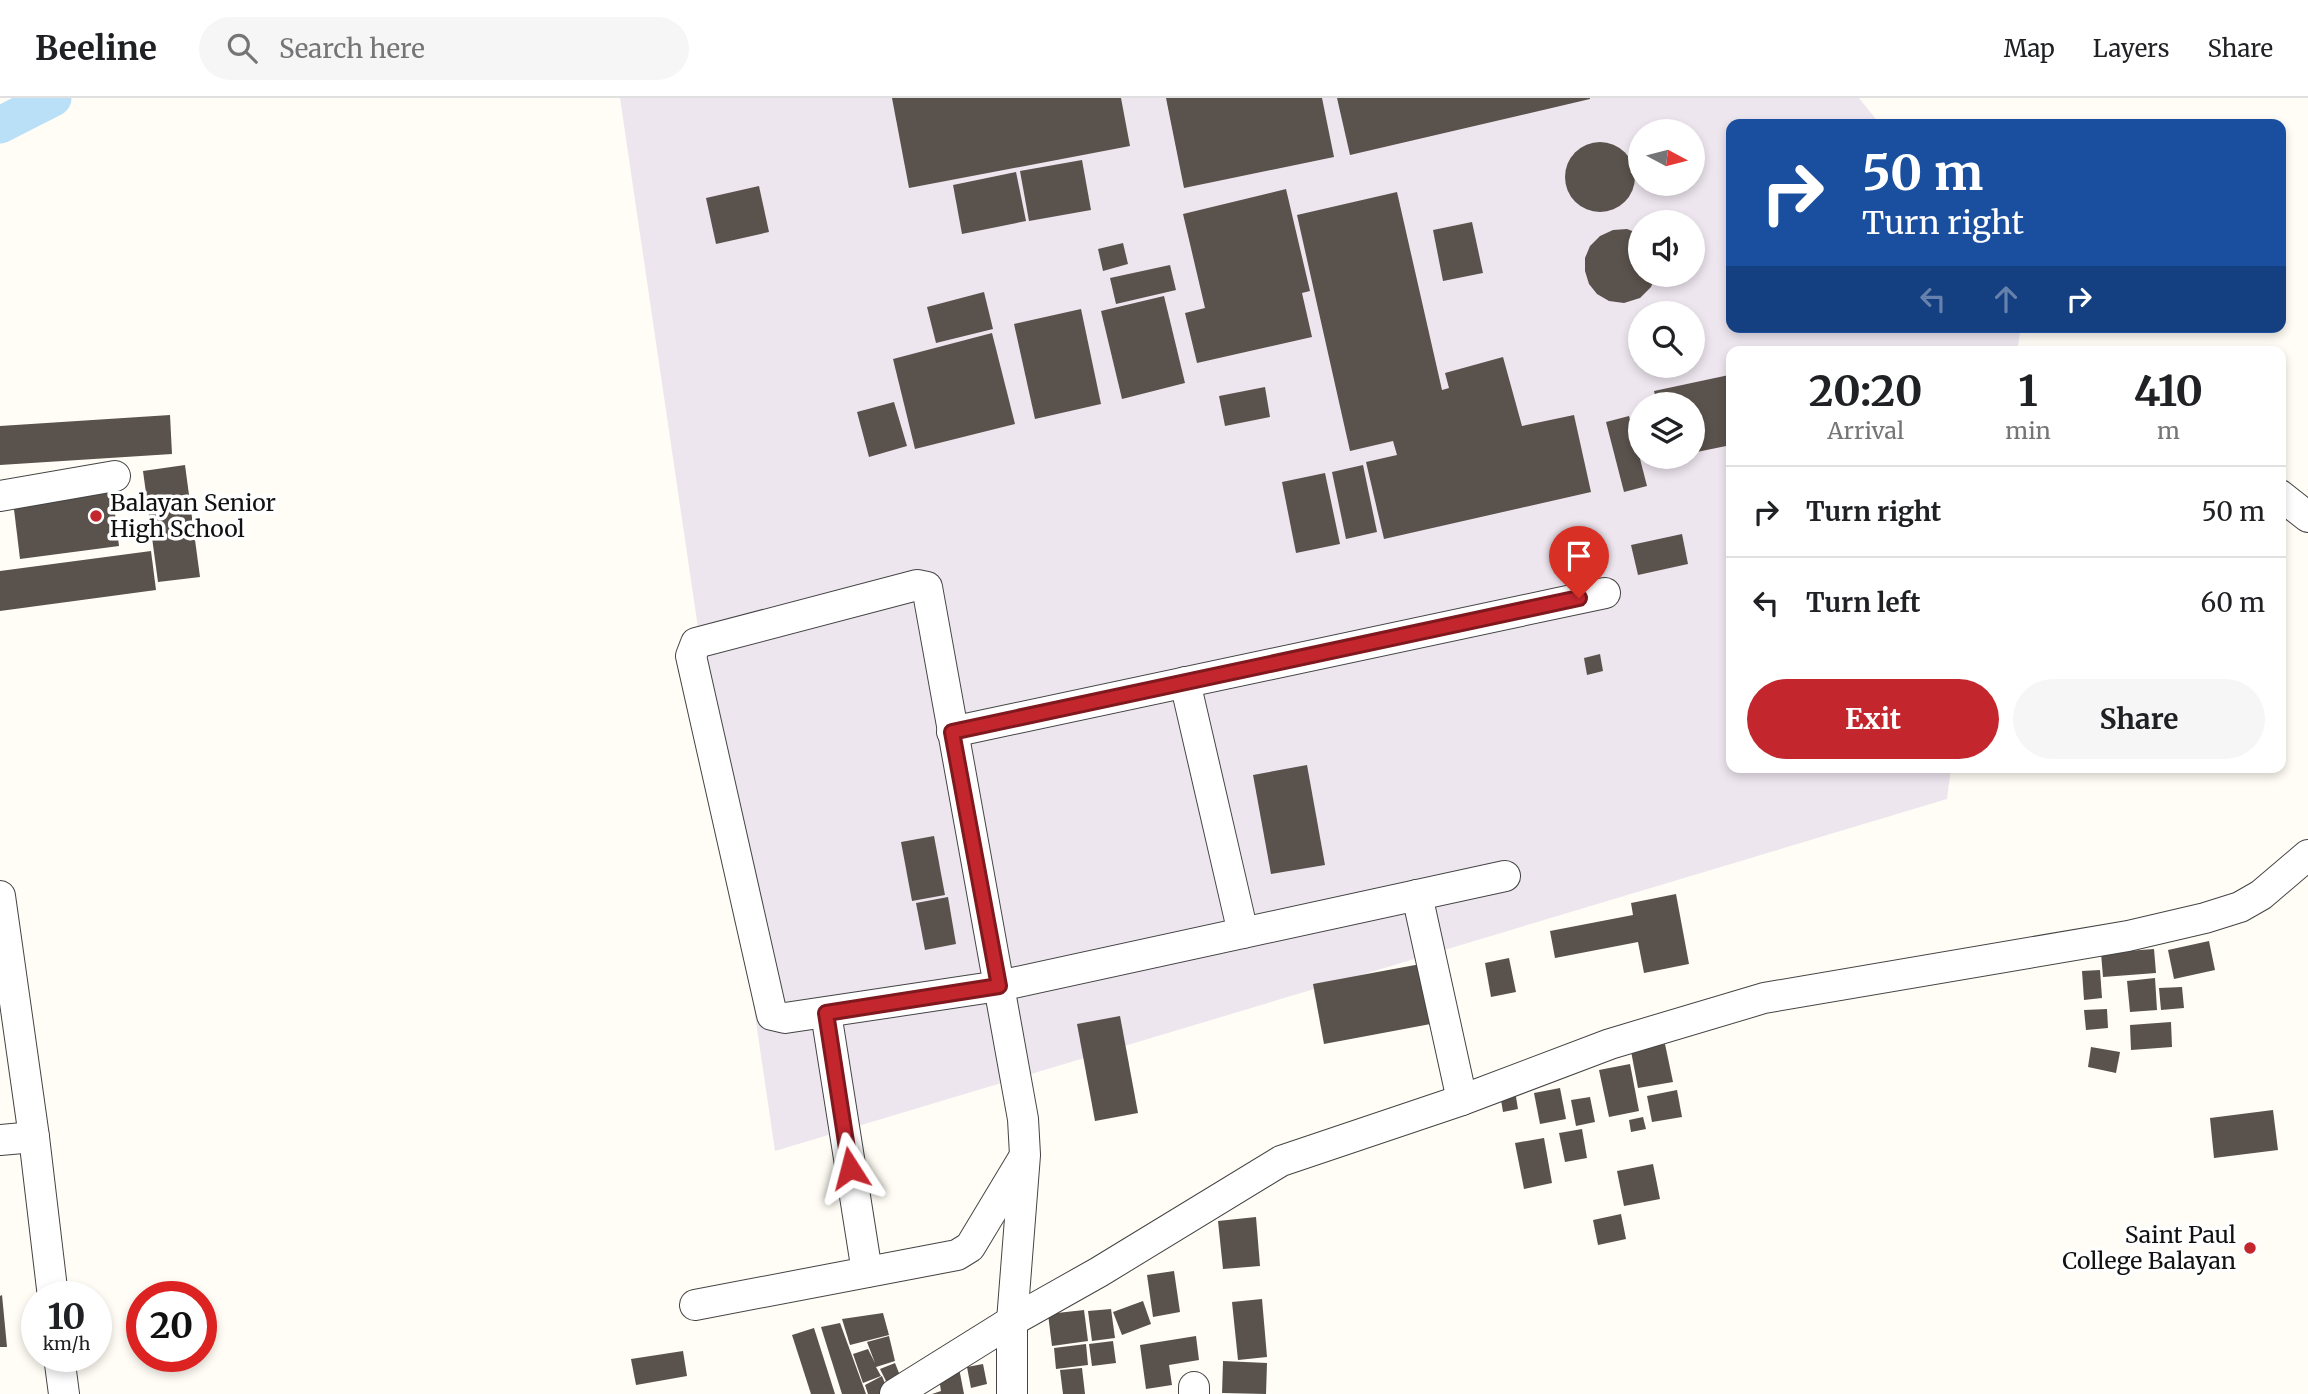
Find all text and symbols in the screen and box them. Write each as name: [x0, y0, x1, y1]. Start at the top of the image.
search box: [199, 17, 689, 80]
text: Beeline: [35, 28, 157, 69]
icon: search: [223, 29, 261, 67]
text: Search here: [279, 32, 425, 65]
text: Map: [2004, 33, 2055, 64]
text: Layers: [2093, 33, 2169, 64]
text: Share: [2207, 33, 2273, 64]
north arrow: [1628, 119, 1704, 196]
map controls: [1628, 119, 1705, 469]
text: 50 m: [1862, 142, 1983, 203]
icon: right: [1747, 147, 1838, 238]
text: Turn right: [1862, 203, 2024, 243]
button: sound: [1628, 210, 1705, 287]
icon: left: [1914, 280, 1952, 318]
icon: ahead: [1987, 280, 2025, 318]
icon: right: [2060, 280, 2098, 318]
button: search: [1628, 301, 1705, 378]
text: 20:20: [1809, 365, 1923, 417]
text: 1: [2018, 365, 2038, 417]
text: 410: [2134, 365, 2203, 417]
button: layers: [1628, 392, 1705, 469]
text: Arrival: [1827, 416, 1904, 445]
text: min: [2005, 416, 2051, 445]
text: m: [2157, 416, 2180, 445]
place label: Balayan Senior High School: [110, 488, 276, 543]
icon: right: [1747, 493, 1785, 531]
text: Turn right: [1806, 495, 1941, 528]
text: 50 m: [2201, 495, 2265, 528]
marker: Balayan Senior High School: [88, 508, 104, 524]
pin: [1549, 526, 1609, 598]
icon: arrive: [1560, 537, 1598, 575]
icon: left: [1747, 584, 1785, 622]
text: Turn left: [1806, 586, 1920, 619]
text: 60 m: [2201, 586, 2265, 619]
button: Exit: [1747, 679, 1999, 759]
button: Share: [2013, 679, 2265, 759]
position arrow: [813, 1131, 887, 1205]
place label: Saint Paul College Balayan: [2062, 1220, 2236, 1275]
marker: Saint Paul College Balayan: [2242, 1240, 2258, 1256]
speed limit sign: 20: [126, 1281, 217, 1372]
text: 10: [48, 1295, 85, 1339]
text: km/h: [43, 1332, 90, 1355]

